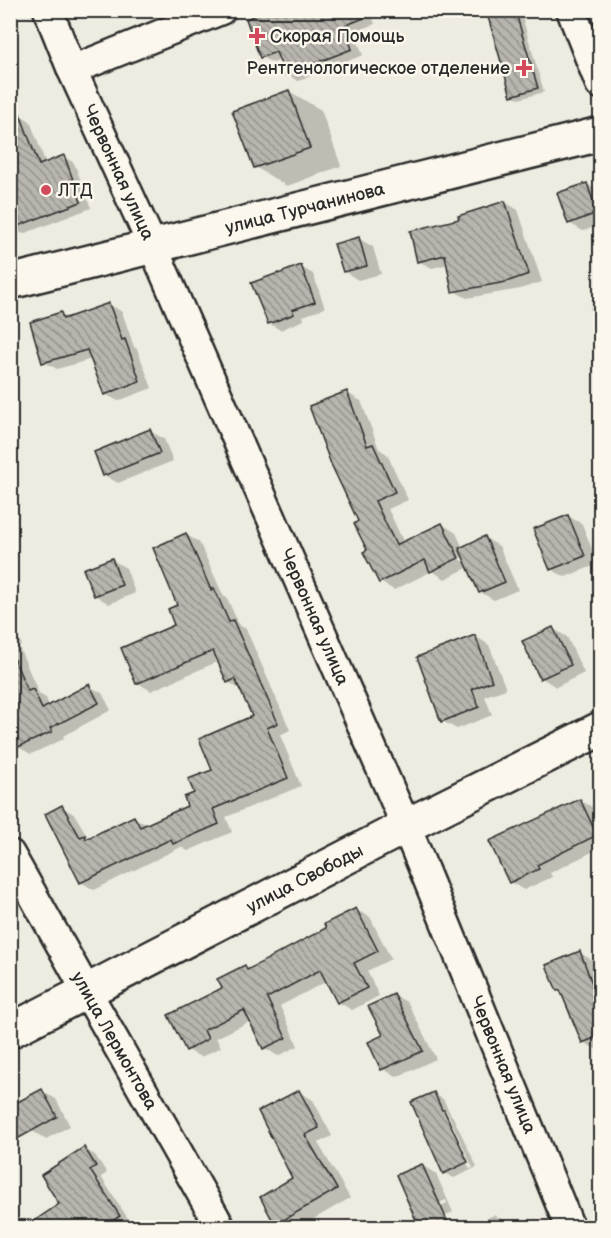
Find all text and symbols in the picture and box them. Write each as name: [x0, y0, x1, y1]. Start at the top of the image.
place label: Скорая Помощь: [270, 26, 404, 47]
marker: Скорая Помощь: [248, 27, 266, 45]
place label: Рентгенологическое отделение: [246, 58, 510, 79]
marker: Рентгенологическое отделение: [515, 59, 533, 77]
street label: Червонная улица: [78, 101, 159, 244]
street label: улица Турчанинова: [223, 178, 387, 239]
place label: ЛТД: [57, 180, 93, 201]
marker: ЛТД: [39, 183, 53, 197]
street label: Червонная улица: [275, 546, 353, 689]
street label: улица Свободы: [243, 840, 367, 918]
street label: улица Лермонтова: [67, 968, 162, 1114]
street label: Червонная улица: [465, 993, 541, 1137]

